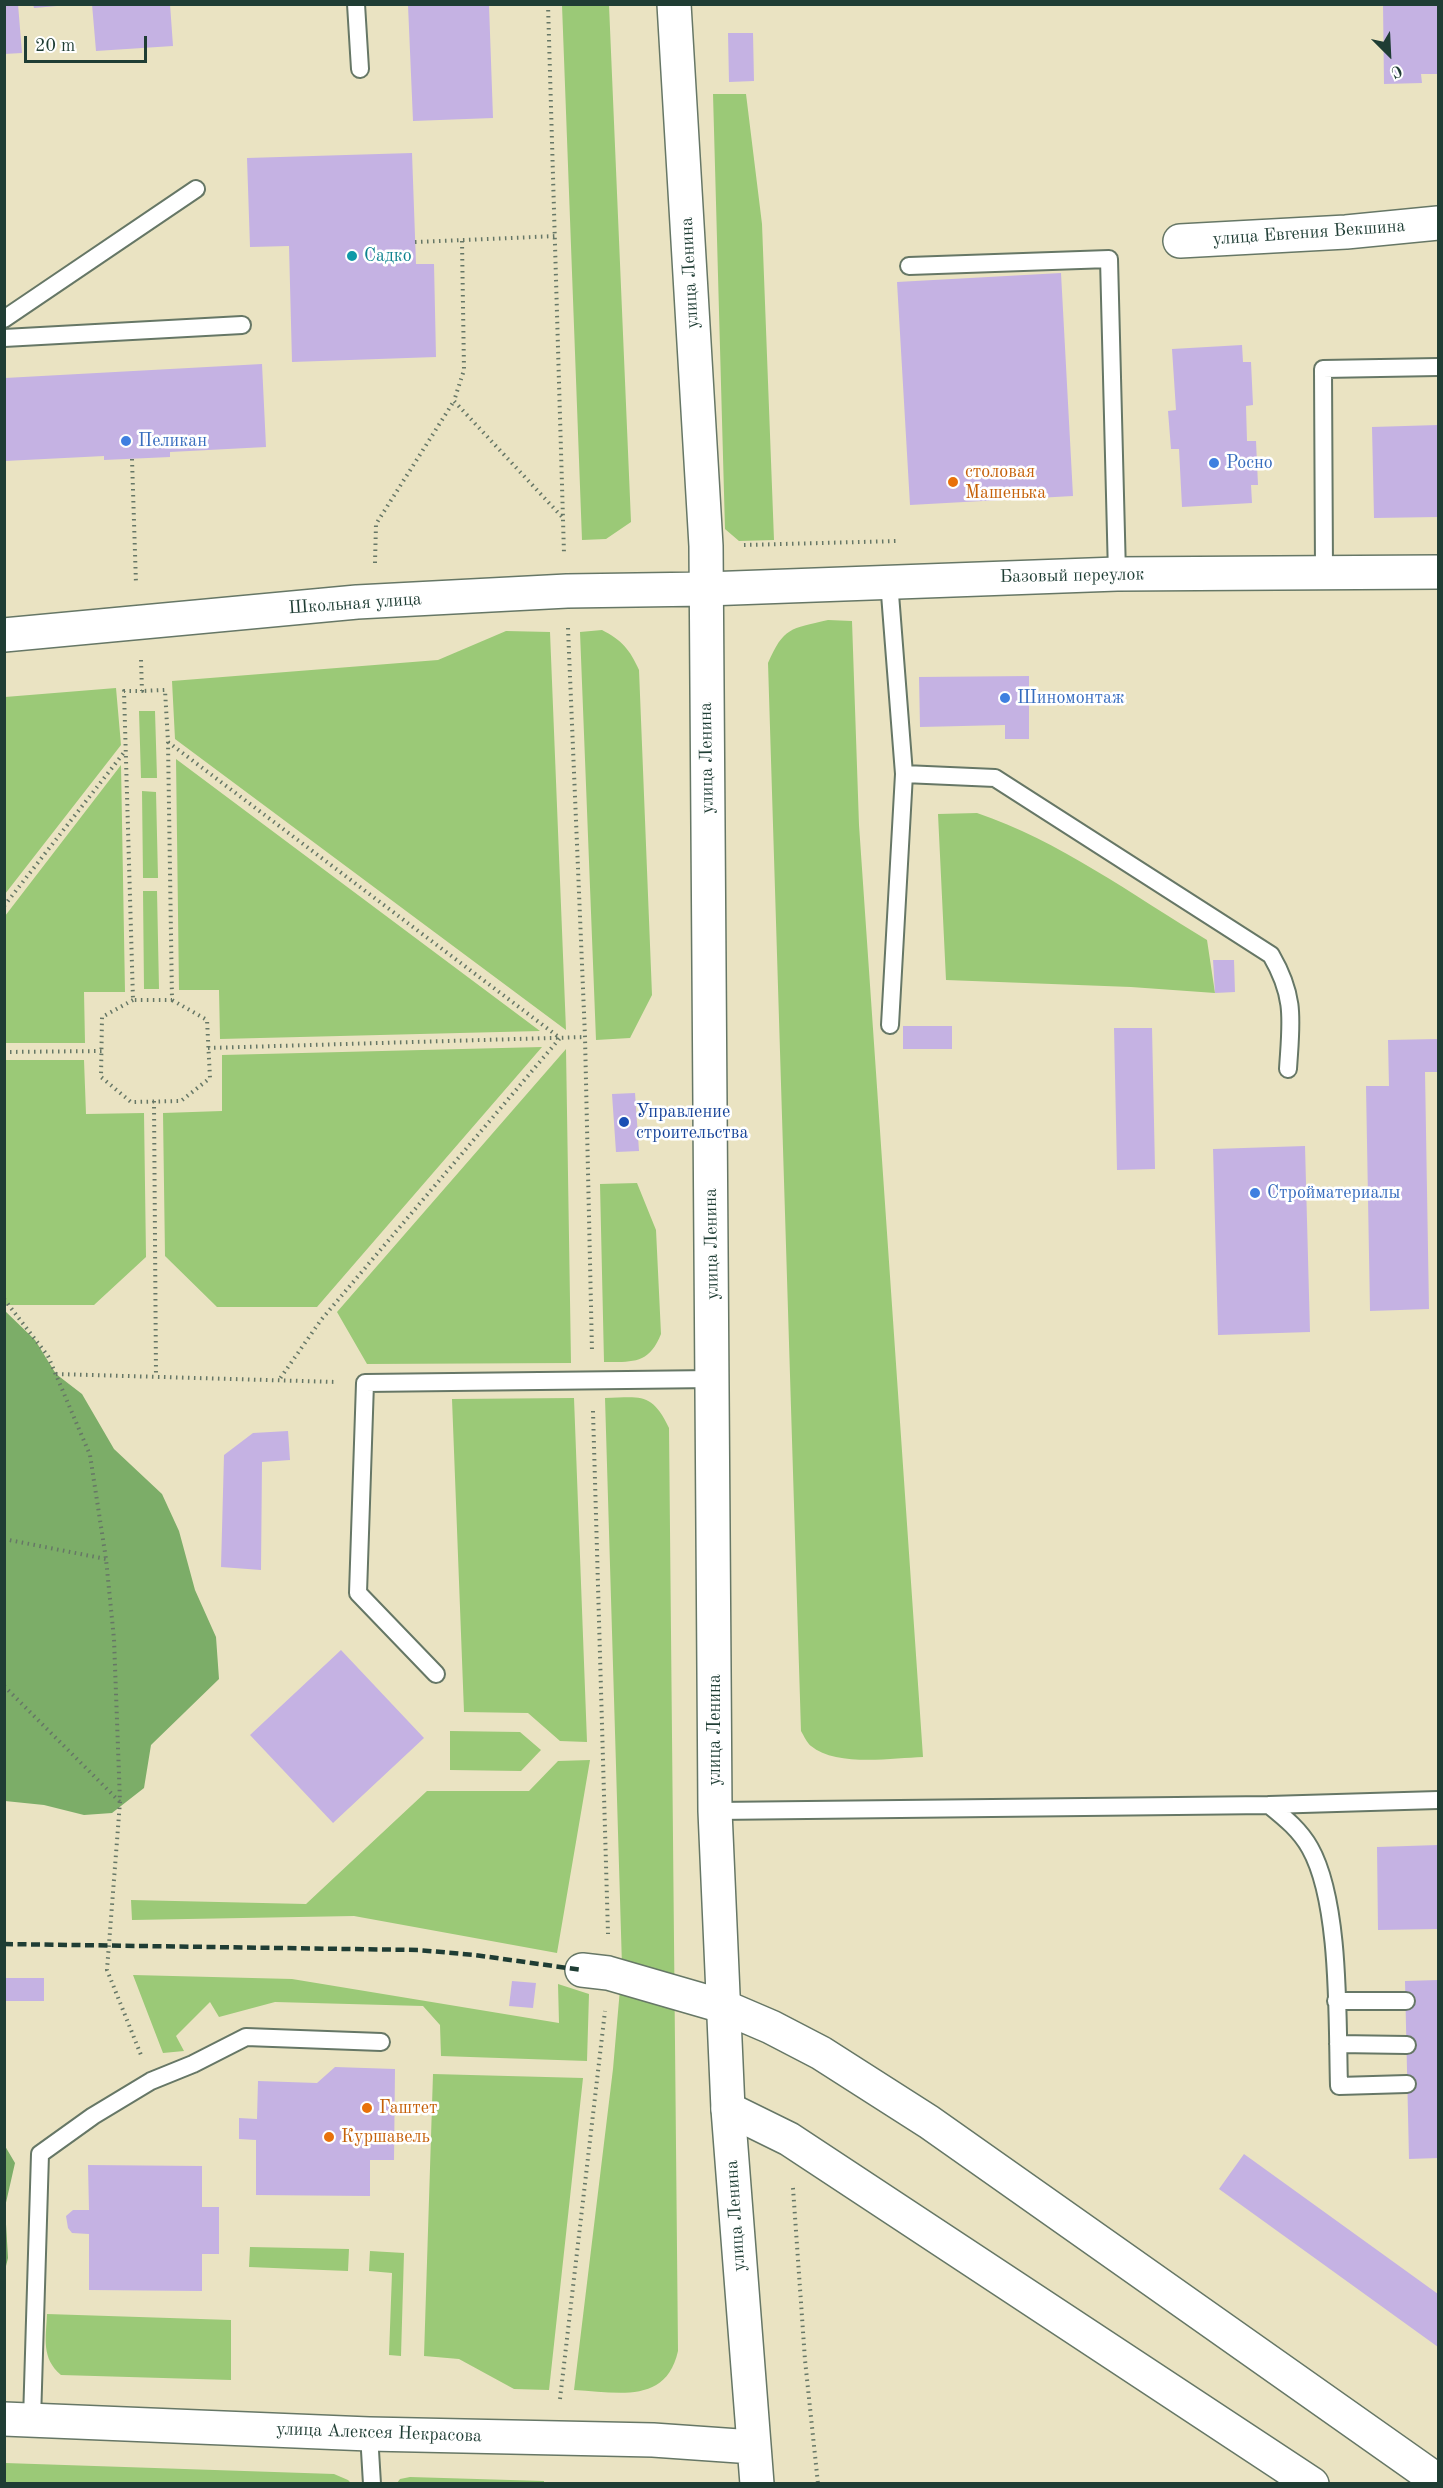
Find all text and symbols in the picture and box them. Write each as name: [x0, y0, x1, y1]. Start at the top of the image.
scale bar: [27, 24, 150, 62]
north arrow: [1359, 24, 1419, 84]
text: 20 m: [35, 37, 75, 55]
text: С: [1388, 61, 1404, 80]
street label: улица Евгения Векшина: [1212, 215, 1406, 251]
street label: улица Ленина: [676, 217, 704, 329]
place label: Садко: [364, 245, 412, 267]
marker: Садко: [345, 249, 359, 263]
place label: Пеликан: [138, 430, 207, 452]
marker: Пеликан: [119, 434, 133, 448]
place label: Росно: [1226, 452, 1273, 474]
marker: Росно: [1207, 456, 1221, 470]
place label: cтоловая Машенька: [965, 461, 1046, 504]
marker: cтоловая Машенька: [946, 475, 960, 489]
street label: Базовый переулок: [999, 564, 1145, 588]
street label: Школьная улица: [288, 589, 422, 619]
place label: Шиномонтаж: [1017, 687, 1125, 709]
marker: Шиномонтаж: [998, 691, 1012, 705]
street label: улица Ленина: [695, 702, 719, 814]
place label: Управление строительства: [636, 1101, 748, 1144]
marker: Управление строительства: [617, 1115, 631, 1129]
place label: Стройматериалы: [1267, 1182, 1400, 1204]
marker: Стройматериалы: [1248, 1186, 1262, 1200]
street label: улица Ленина: [700, 1188, 724, 1300]
street label: улица Ленина: [704, 1674, 726, 1786]
place label: Гаштет: [379, 2097, 438, 2119]
marker: Гаштет: [360, 2101, 374, 2115]
place label: Куршавель: [341, 2126, 430, 2148]
marker: Куршавель: [322, 2130, 336, 2144]
street label: улица Ленина: [721, 2160, 751, 2272]
street label: улица Алексея Некрасова: [276, 2419, 482, 2447]

